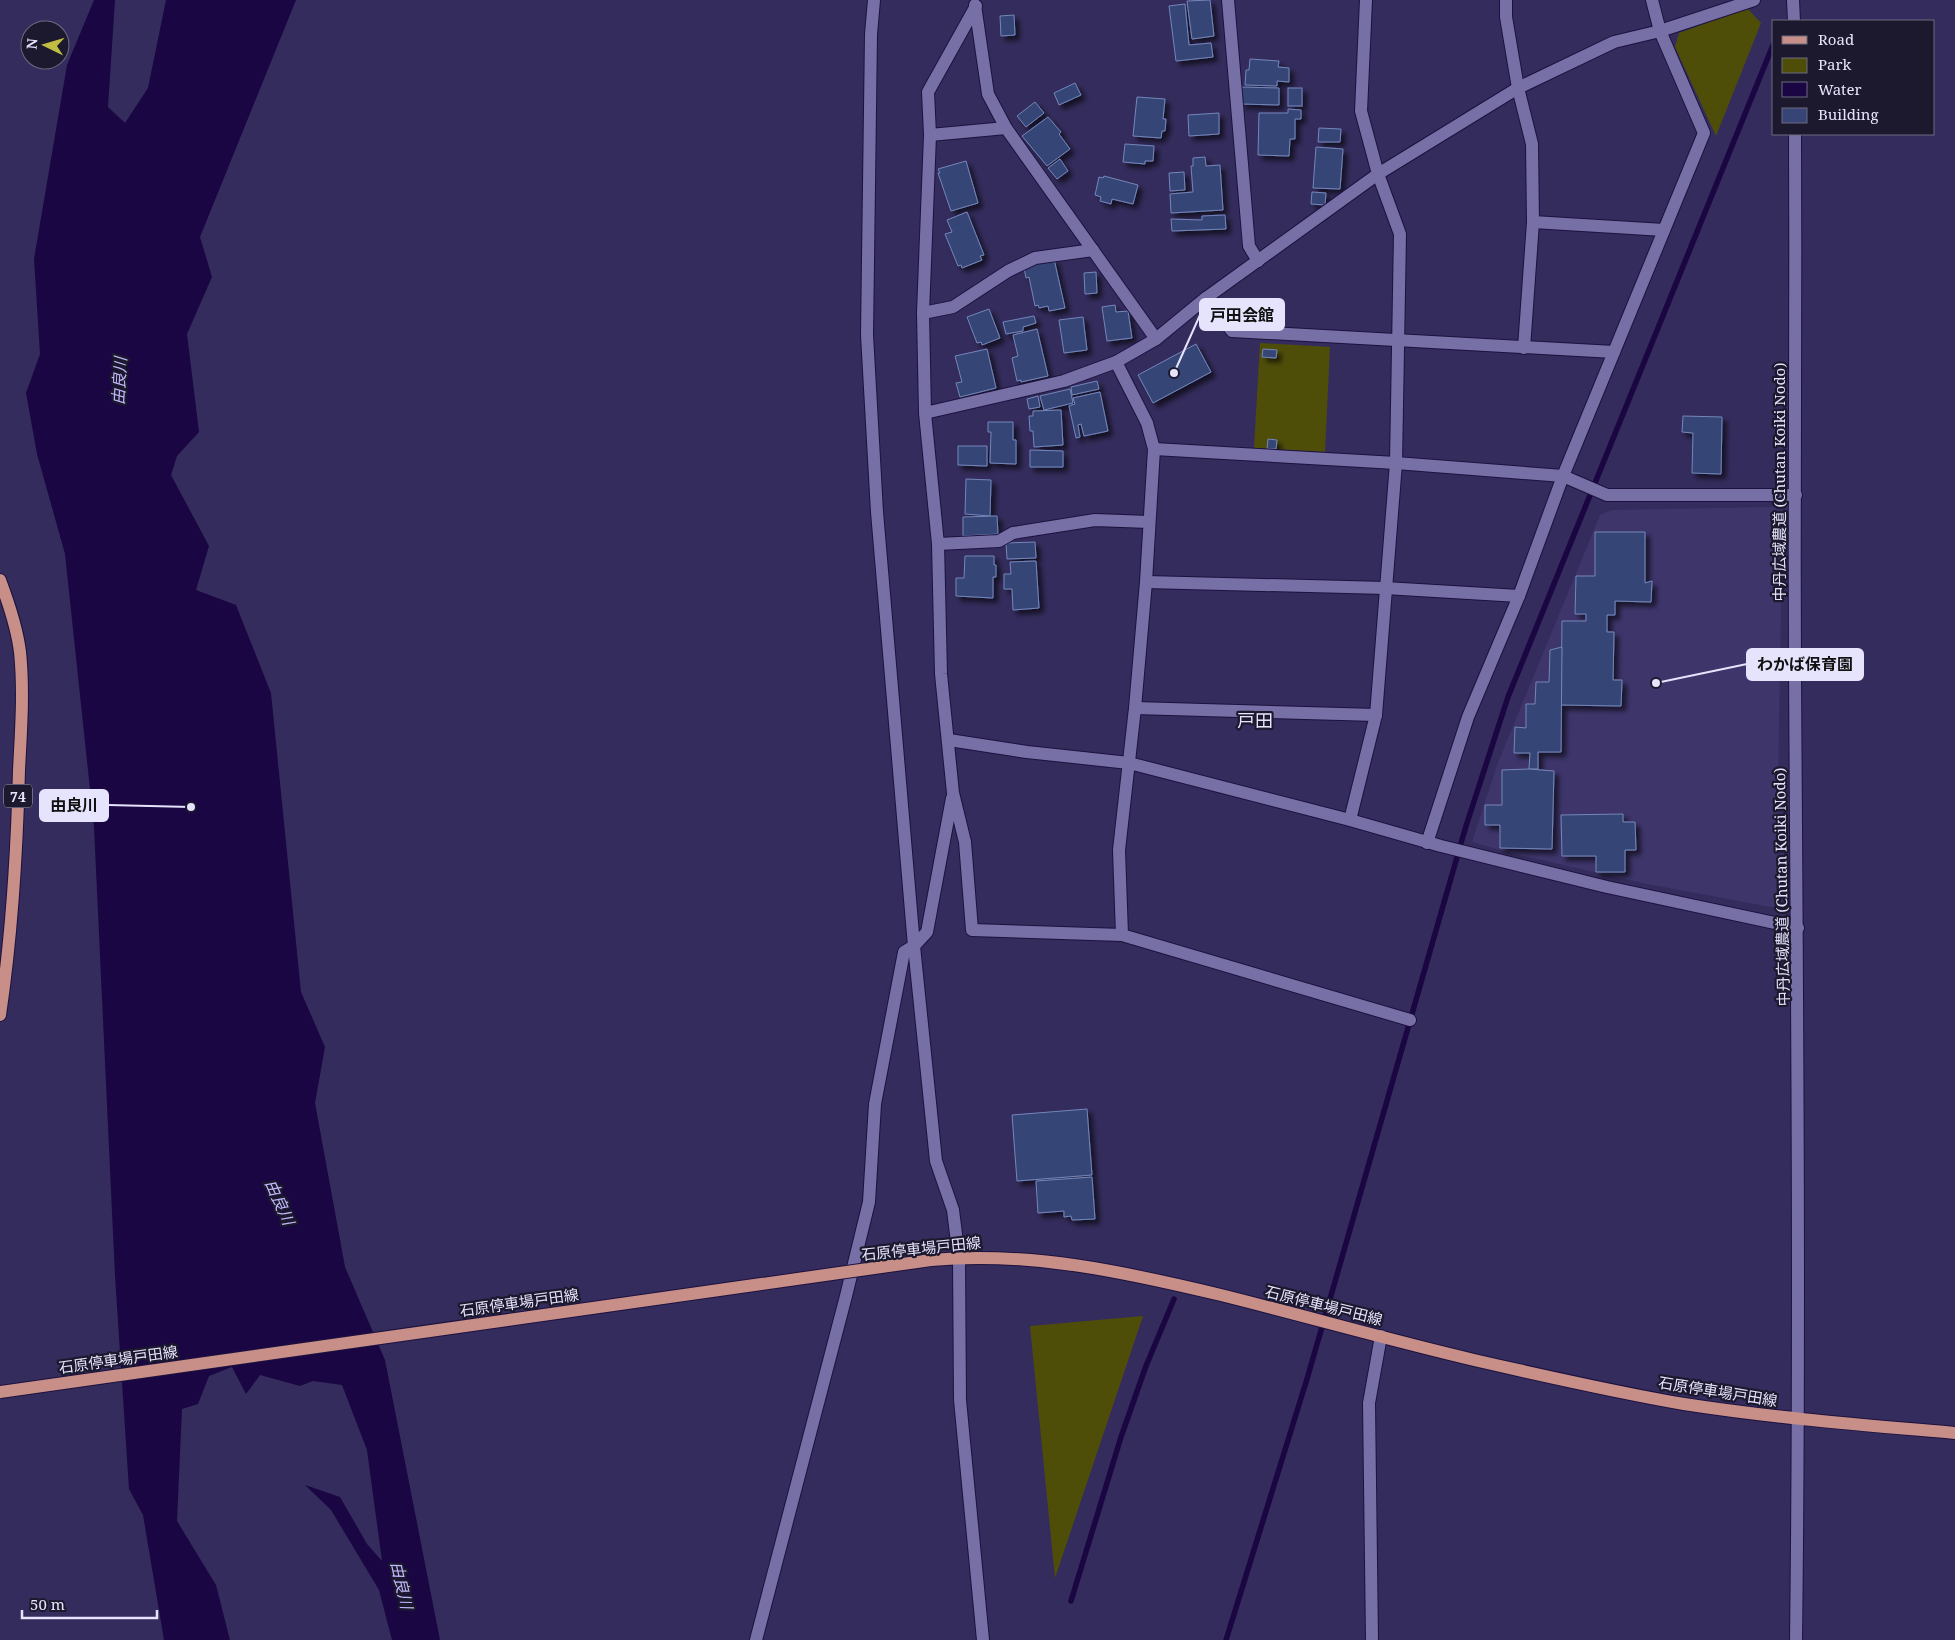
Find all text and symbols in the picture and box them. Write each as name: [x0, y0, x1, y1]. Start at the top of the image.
north arrow: [20, 20, 70, 70]
legend: [1772, 20, 1935, 135]
text: Road: [1818, 29, 1854, 49]
text: N: [22, 37, 41, 50]
text: Park: [1818, 54, 1852, 74]
text: Water: [1818, 79, 1861, 99]
text: Building: [1818, 104, 1879, 124]
callout: 戸田会館: [1200, 299, 1284, 330]
text: 戸田会館: [1210, 304, 1274, 326]
water label: 由良川: [107, 354, 131, 406]
street label: 中丹広域農道 (Chutan Koiki Nodo): [1769, 363, 1789, 601]
callout: わかば保育園: [1747, 649, 1863, 680]
text: わかば保育園: [1757, 653, 1853, 675]
district label: 戸田: [1237, 708, 1273, 732]
street label: 中丹広域農道 (Chutan Koiki Nodo): [1769, 767, 1793, 1007]
road number: 74: [4, 784, 32, 808]
callout: 由良川: [40, 790, 108, 821]
text: 由良川: [50, 794, 98, 816]
water label: 由良川: [260, 1176, 301, 1230]
street label: 石原停車場戸田線: [860, 1232, 982, 1264]
street label: 石原停車場戸田線: [1263, 1281, 1385, 1329]
street label: 石原停車場戸田線: [458, 1284, 580, 1320]
street label: 石原停車場戸田線: [57, 1341, 179, 1377]
street label: 石原停車場戸田線: [1657, 1372, 1779, 1410]
water label: 由良川: [386, 1559, 419, 1613]
scale bar: [22, 1588, 158, 1620]
text: 50 m: [30, 1594, 65, 1614]

